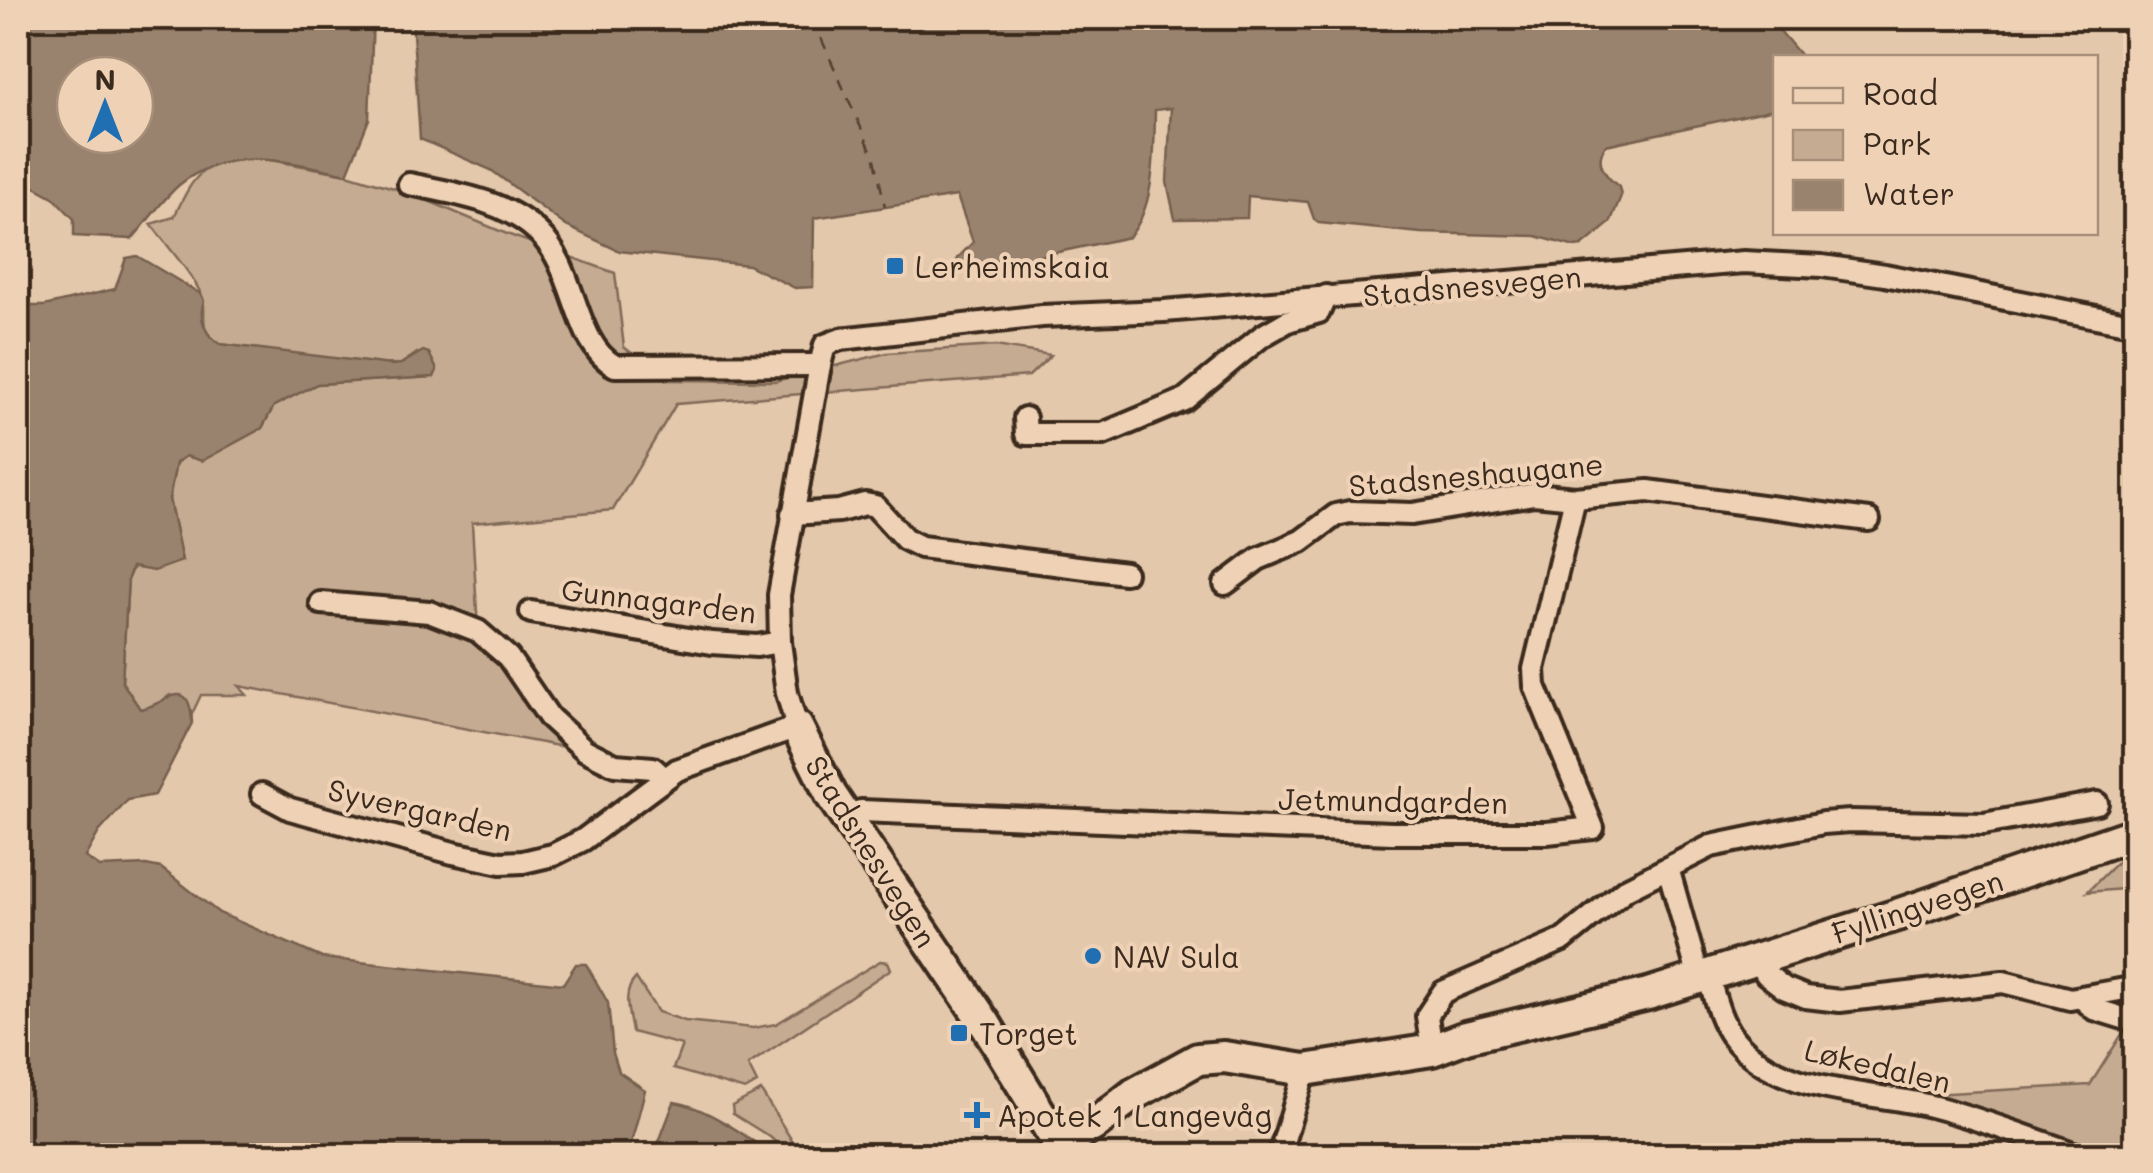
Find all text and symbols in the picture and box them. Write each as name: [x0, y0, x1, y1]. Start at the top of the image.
north arrow: [55, 55, 155, 155]
legend: [1773, 55, 2098, 235]
text: N: [94, 61, 116, 97]
text: Road: [1863, 73, 1938, 113]
text: Park: [1863, 123, 1931, 163]
text: Water: [1863, 173, 1955, 213]
place label: Lerheimskaia: [915, 246, 1110, 286]
marker: Lerheimskaia: [884, 255, 906, 277]
street label: Stadsnesvegen: [1361, 256, 1583, 314]
street label: Stadsneshaugane: [1347, 443, 1605, 505]
street label: Gunnagarden: [559, 568, 759, 632]
street label: Stadsnesvegen: [797, 747, 947, 955]
street label: Syvergarden: [324, 768, 516, 850]
street label: Jetmundgarden: [1278, 778, 1508, 822]
street label: Fyllingvegen: [1826, 860, 2008, 952]
place label: NAV Sula: [1113, 936, 1240, 976]
marker: NAV Sula: [1082, 945, 1104, 967]
place label: Torget: [979, 1013, 1078, 1053]
marker: Torget: [948, 1022, 970, 1044]
street label: Løkedalen: [1801, 1029, 1955, 1101]
place label: Apotek 1 Langevåg: [997, 1095, 1272, 1135]
marker: Apotek 1 Langevåg: [966, 1104, 988, 1126]

